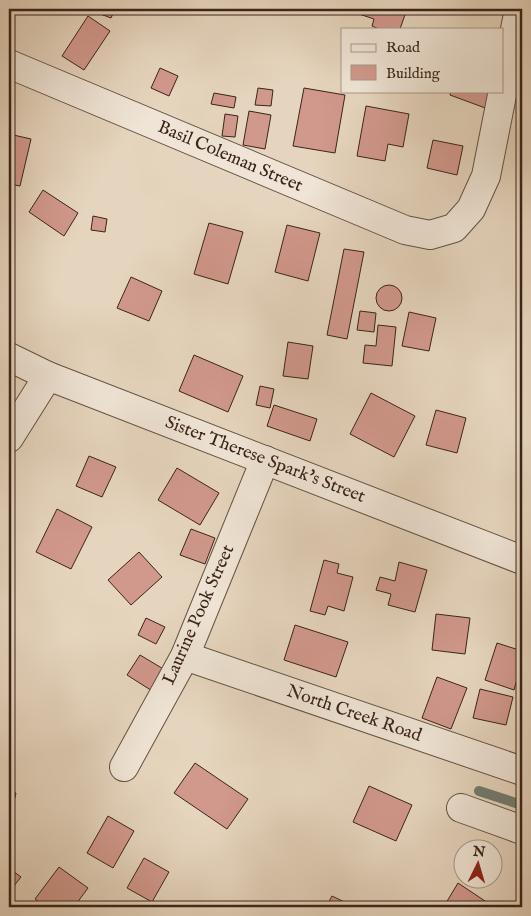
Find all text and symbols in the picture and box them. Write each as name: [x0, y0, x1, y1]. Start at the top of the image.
legend: [341, 28, 504, 92]
text: Road: [386, 38, 421, 57]
text: Building: [386, 64, 441, 83]
street label: Basil Coleman Street: [154, 116, 306, 198]
street label: Sister Therese Spark's Street: [162, 411, 368, 509]
street label: Laurine Pook Street: [158, 541, 240, 689]
street label: North Creek Road: [284, 680, 425, 748]
north arrow: [454, 838, 504, 888]
text: N: [471, 842, 486, 862]

